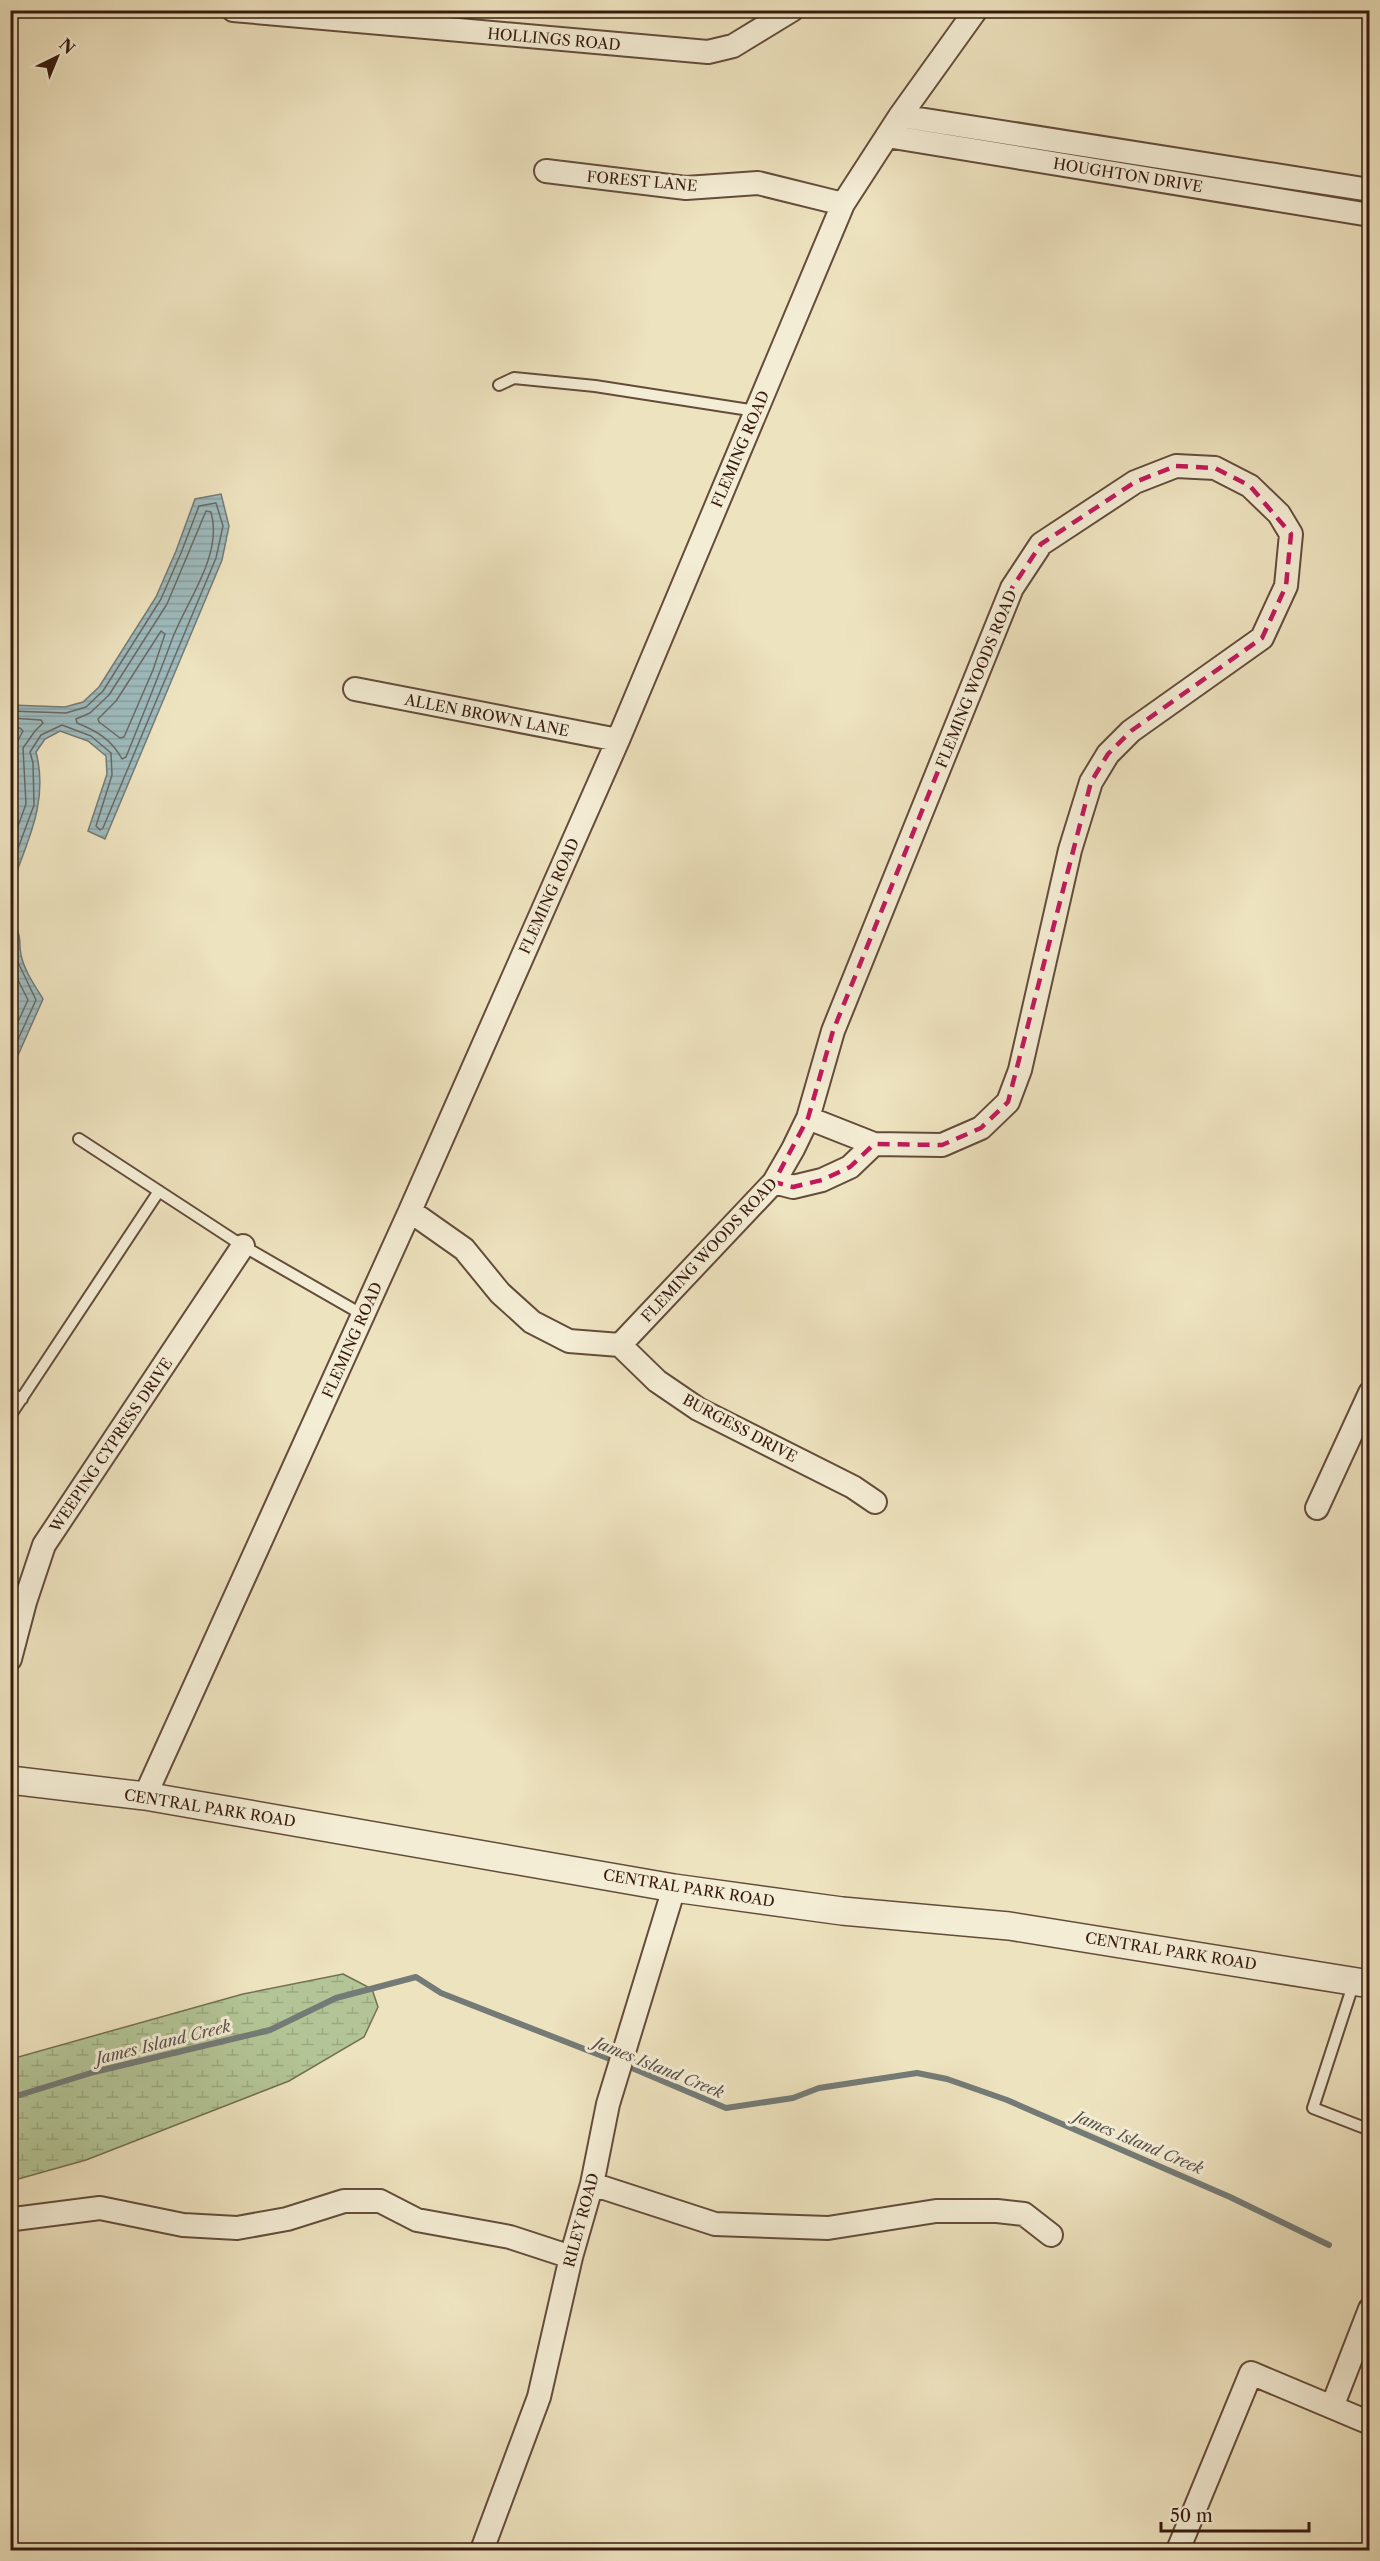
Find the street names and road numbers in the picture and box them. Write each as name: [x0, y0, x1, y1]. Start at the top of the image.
street label: HOLLINGS ROAD: [487, 24, 621, 54]
street label: HOUGHTON DRIVE: [1052, 154, 1204, 196]
street label: FOREST LANE: [586, 167, 698, 195]
street label: FLEMING ROAD: [707, 388, 773, 510]
street label: FLEMING WOODS ROAD: [932, 587, 1020, 771]
street label: ALLEN BROWN LANE: [402, 690, 571, 740]
street label: FLEMING ROAD: [515, 835, 583, 957]
street label: FLEMING WOODS ROAD: [637, 1174, 781, 1326]
street label: FLEMING ROAD: [318, 1279, 386, 1401]
street label: WEEPING CYPRESS DRIVE: [45, 1354, 176, 1536]
street label: BURGESS DRIVE: [680, 1390, 800, 1466]
street label: CENTRAL PARK ROAD: [123, 1785, 297, 1831]
street label: CENTRAL PARK ROAD: [602, 1865, 776, 1911]
street label: CENTRAL PARK ROAD: [1084, 1928, 1258, 1974]
street label: RILEY ROAD: [559, 2171, 603, 2269]

